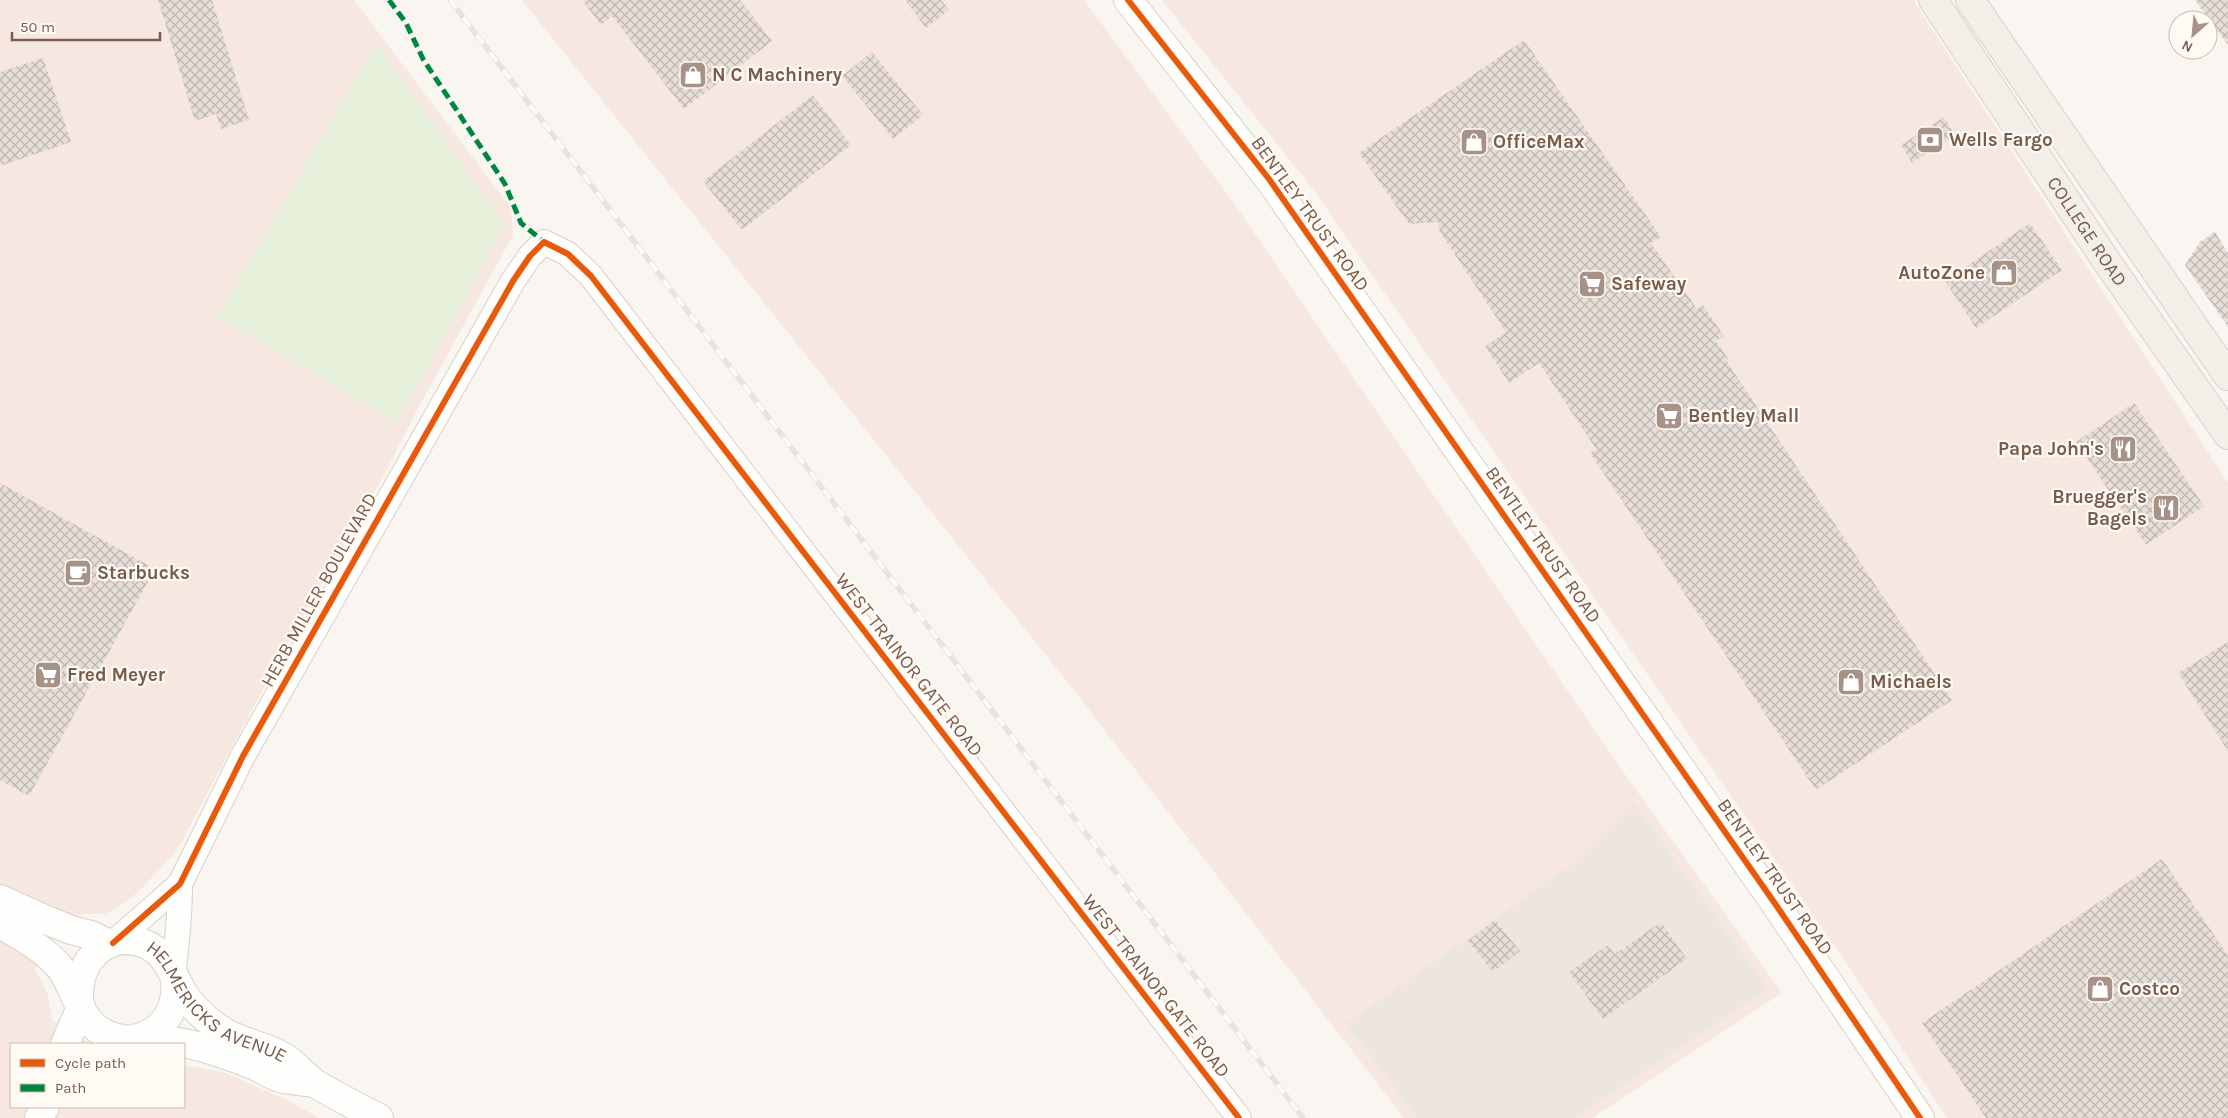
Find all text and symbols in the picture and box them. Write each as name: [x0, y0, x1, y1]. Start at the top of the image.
scale bar: [12, 10, 160, 42]
north arrow: [2168, 10, 2218, 60]
text: 50 m: [20, 18, 55, 36]
text: N: [2179, 36, 2196, 56]
shop icon: N C Machinery: [678, 60, 708, 90]
place label: N C Machinery: [712, 64, 842, 86]
bank icon: Wells Fargo: [1915, 125, 1945, 155]
shop icon: OfficeMax: [1459, 127, 1489, 157]
place label: Wells Fargo: [1949, 129, 2053, 151]
place label: OfficeMax: [1493, 131, 1585, 153]
street label: BENTLEY TRUST ROAD: [1246, 132, 1374, 296]
street label: COLLEGE ROAD: [2042, 173, 2131, 291]
shop icon: AutoZone: [1989, 258, 2019, 288]
place label: AutoZone: [1898, 262, 1985, 284]
supermarket icon: Safeway: [1577, 269, 1607, 299]
place label: Safeway: [1611, 273, 1687, 295]
supermarket icon: Bentley Mall: [1654, 401, 1684, 431]
place label: Bentley Mall: [1688, 405, 1799, 427]
restaurant icon: Papa John's: [2108, 434, 2138, 464]
place label: Papa John's: [1998, 438, 2104, 460]
street label: BENTLEY TRUST ROAD: [1481, 463, 1605, 627]
place label: Bruegger's Bagels: [2052, 486, 2147, 530]
street label: HERB MILLER BOULEVARD: [256, 489, 382, 691]
restaurant icon: Bruegger's Bagels: [2151, 493, 2181, 523]
cafe icon: Starbucks: [63, 558, 93, 588]
place label: Starbucks: [97, 562, 190, 584]
street label: WEST TRAINOR GATE ROAD: [831, 569, 987, 761]
supermarket icon: Fred Meyer: [33, 660, 63, 690]
place label: Fred Meyer: [67, 664, 166, 686]
shop icon: Michaels: [1836, 667, 1866, 697]
place label: Michaels: [1870, 671, 1952, 693]
street label: BENTLEY TRUST ROAD: [1713, 795, 1837, 959]
street label: WEST TRAINOR GATE ROAD: [1078, 890, 1234, 1082]
street label: HELMERICKS AVENUE: [142, 936, 290, 1067]
shop icon: Costco: [2085, 974, 2115, 1004]
place label: Costco: [2119, 978, 2180, 1000]
legend: [10, 1043, 185, 1108]
text: Cycle path: [55, 1054, 126, 1072]
text: Path: [55, 1079, 86, 1097]

